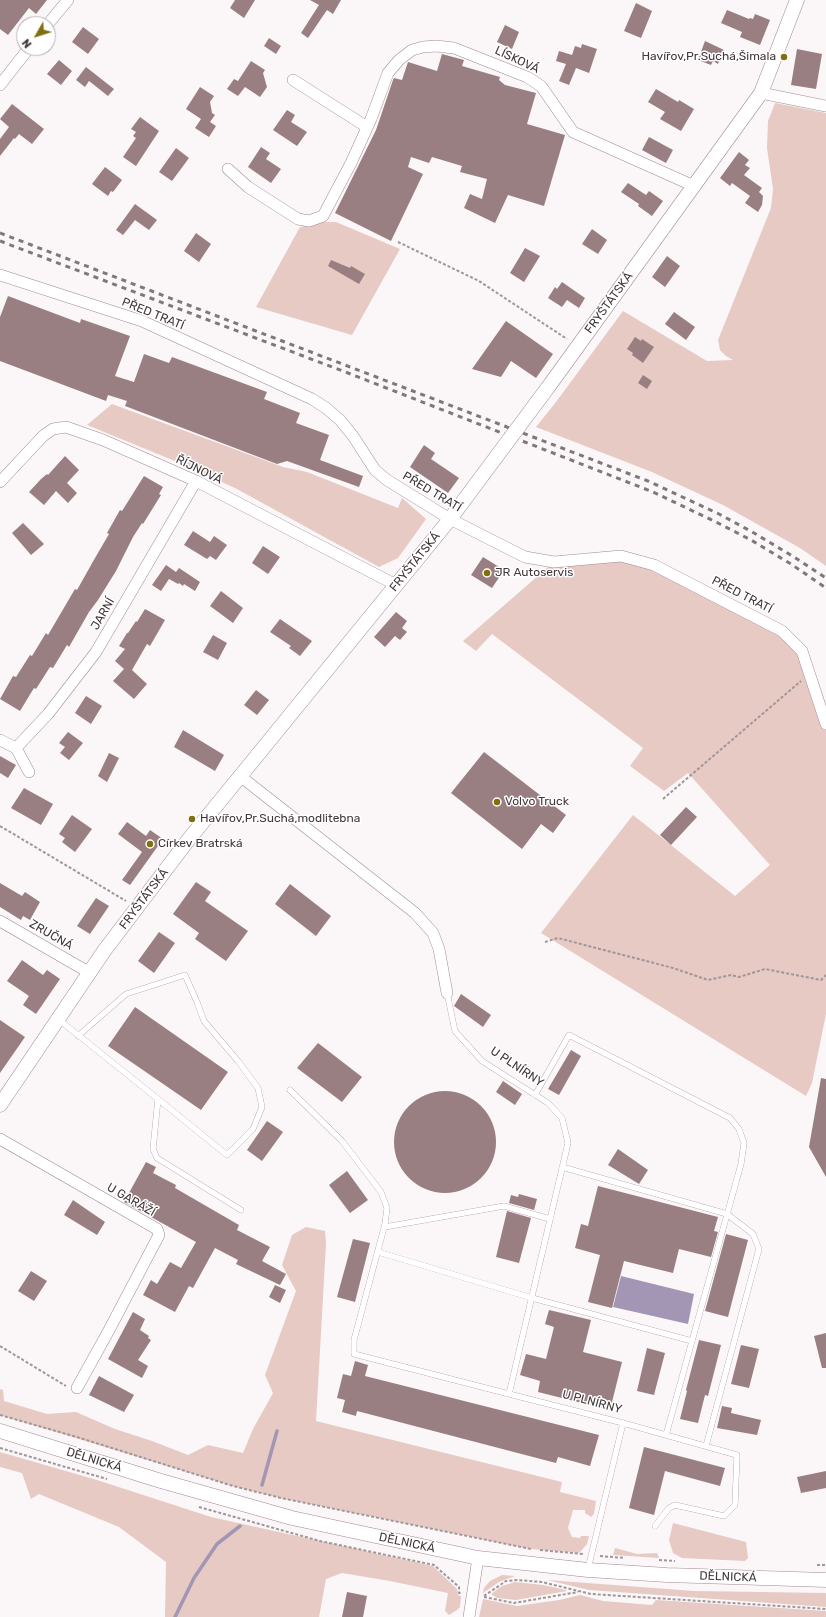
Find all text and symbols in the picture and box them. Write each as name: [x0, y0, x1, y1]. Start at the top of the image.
north arrow: [16, 16, 56, 56]
text: N: [20, 36, 35, 50]
street label: LÍSKOVÁ: [492, 43, 542, 77]
place label: Havířov,Pr.Suchá,Šimala: [641, 50, 776, 64]
marker: Havířov,Pr.Suchá,Šimala: [779, 52, 789, 62]
street label: FRYŠTÁTSKÁ: [582, 270, 636, 336]
street label: PŘED TRATÍ: [120, 295, 186, 333]
street label: ŘÍJNOVÁ: [173, 453, 225, 487]
street label: PŘED TRATÍ: [400, 469, 464, 515]
street label: FRYŠTÁTSKÁ: [387, 529, 443, 595]
place label: JR Autoservis: [495, 566, 573, 580]
marker: JR Autoservis: [482, 568, 492, 578]
street label: PŘED TRATÍ: [709, 574, 775, 616]
street label: JARNÍ: [88, 595, 118, 633]
place label: Volvo Truck: [505, 795, 569, 809]
marker: Volvo Truck: [492, 797, 502, 807]
place label: Havířov,Pr.Suchá,modlitebna: [200, 812, 360, 826]
marker: Havířov,Pr.Suchá,modlitebna: [187, 814, 197, 824]
place label: Církev Bratrská: [158, 837, 243, 851]
marker: Církev Bratrská: [145, 839, 155, 849]
street label: FRYŠTÁTSKÁ: [117, 866, 171, 932]
street label: ZRUČNÁ: [27, 917, 75, 953]
street label: U PLNÍRNY: [488, 1044, 546, 1090]
street label: U GARÁŽÍ: [104, 1180, 158, 1220]
street label: U PLNÍRNY: [560, 1387, 624, 1417]
street label: DĚLNICKÁ: [65, 1445, 123, 1475]
street label: DĚLNICKÁ: [378, 1530, 436, 1556]
street label: DĚLNICKÁ: [699, 1569, 757, 1585]

